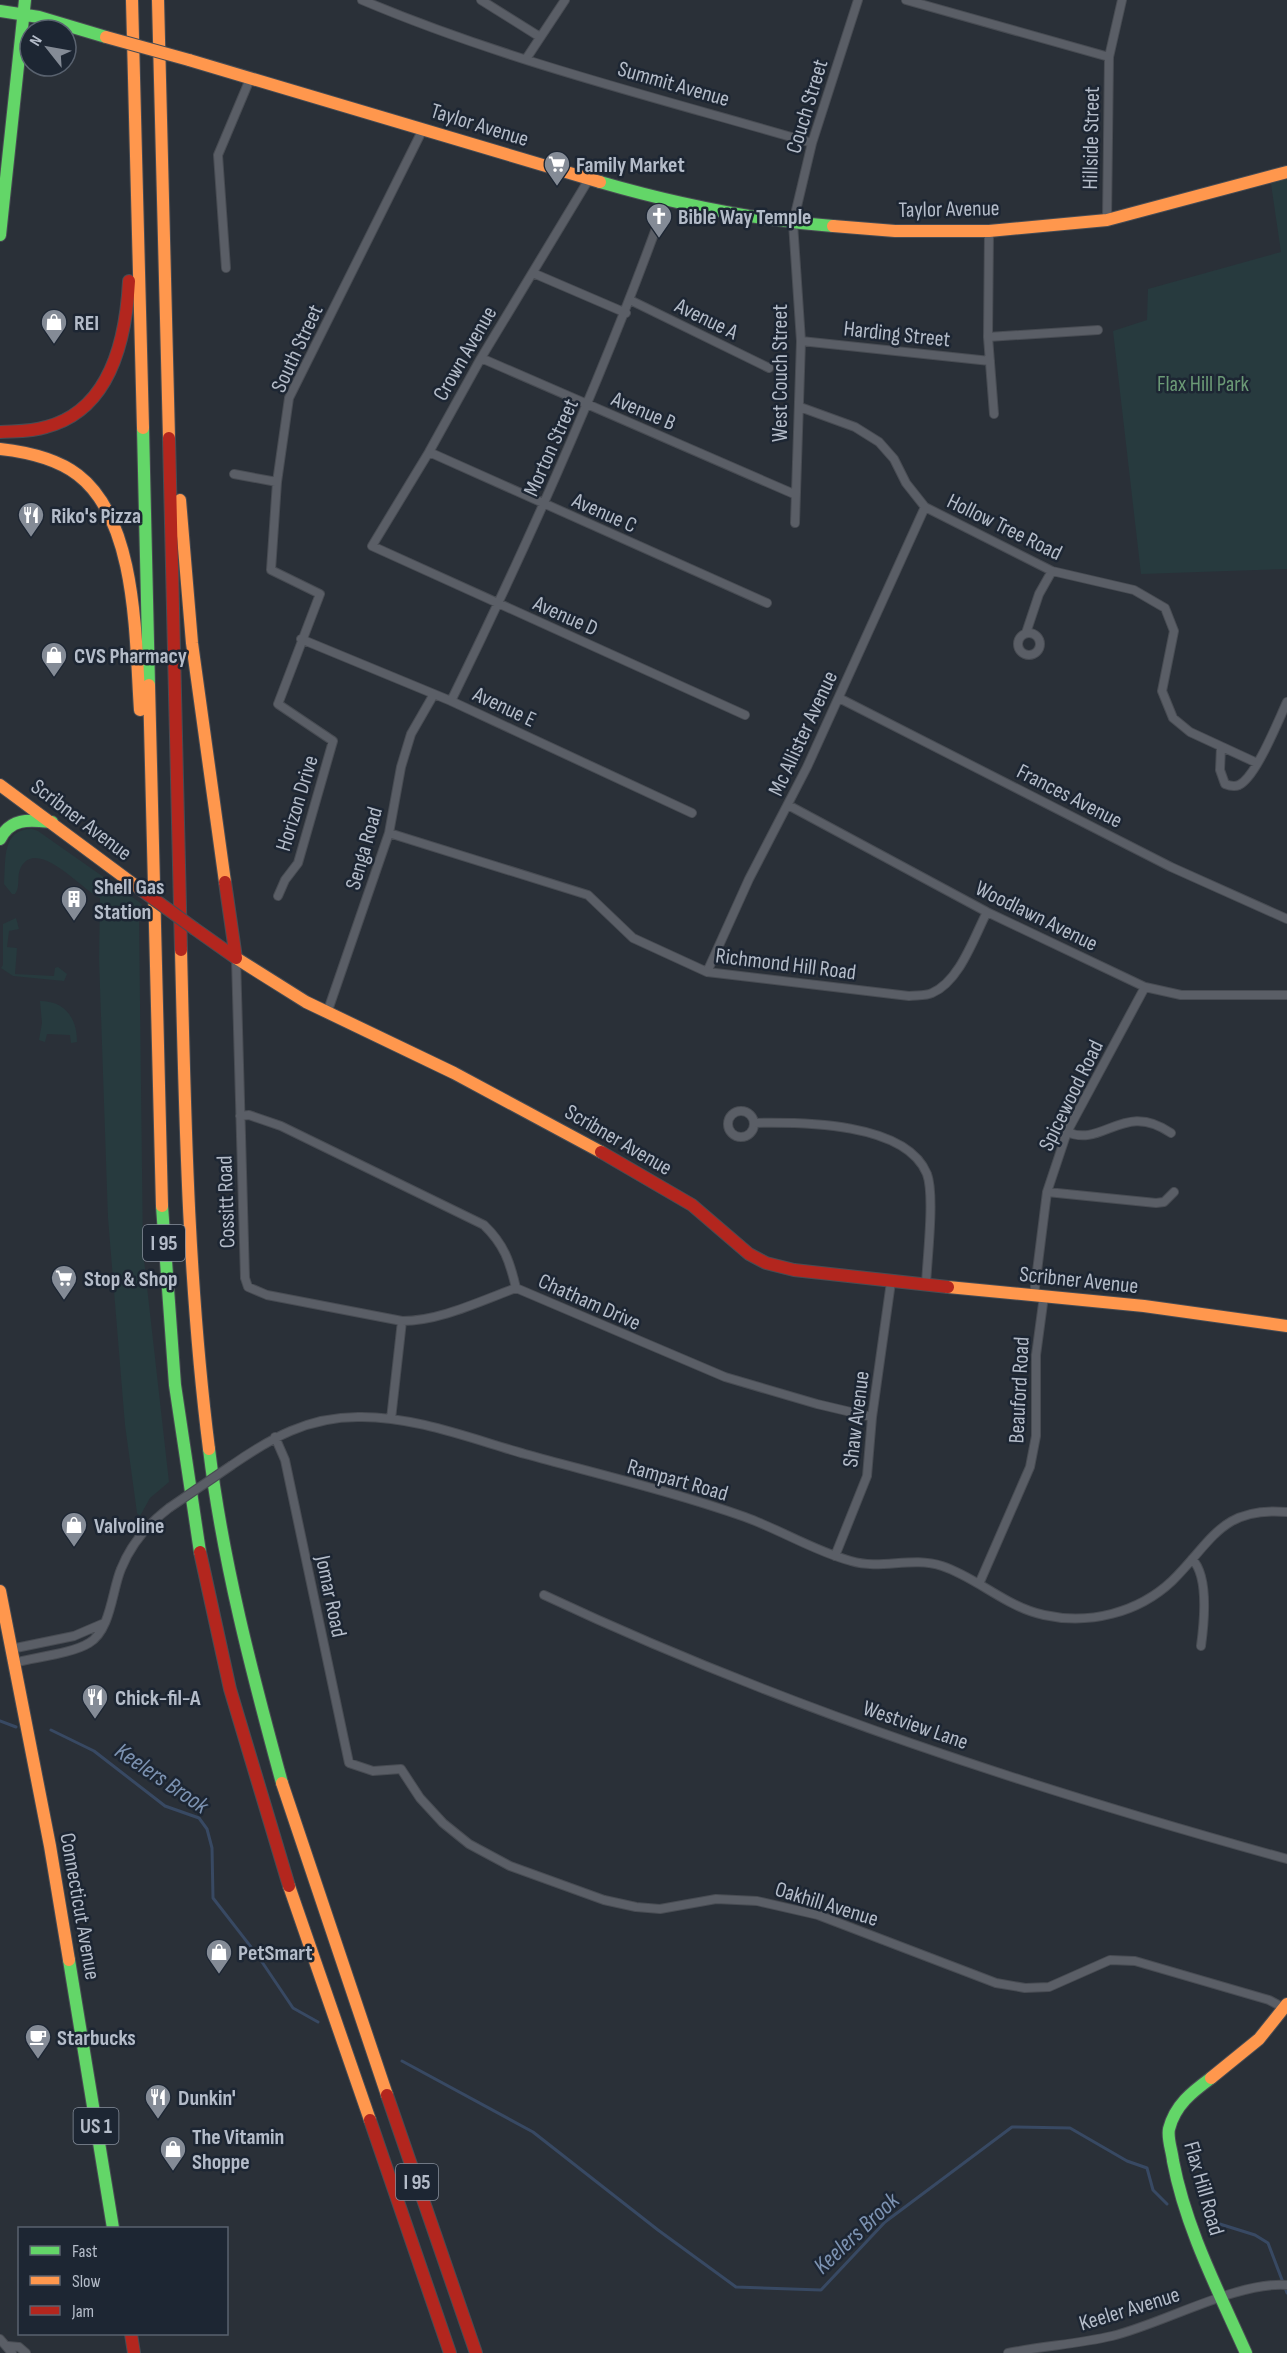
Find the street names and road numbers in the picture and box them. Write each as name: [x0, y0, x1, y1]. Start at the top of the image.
street label: Summit Avenue: [615, 56, 733, 113]
street label: Couch Street: [780, 56, 835, 157]
street label: Hillside Street: [1077, 86, 1106, 190]
street label: Taylor Avenue: [427, 98, 532, 153]
street label: Taylor Avenue: [898, 195, 1000, 224]
street label: Avenue A: [670, 292, 743, 346]
street label: South Street: [265, 300, 330, 397]
street label: Crown Avenue: [427, 302, 503, 406]
street label: West Couch Street: [767, 304, 794, 442]
street label: Harding Street: [842, 315, 952, 354]
street label: Avenue B: [606, 385, 680, 437]
street label: Morton Street: [518, 394, 585, 501]
street label: Avenue C: [567, 487, 641, 540]
street label: Hollow Tree Road: [942, 488, 1066, 567]
street label: Avenue D: [528, 590, 602, 643]
street label: Mc Allister Avenue: [763, 667, 844, 800]
street label: Avenue E: [468, 681, 540, 734]
street label: Horizon Drive: [270, 752, 325, 855]
street label: Frances Avenue: [1012, 758, 1127, 834]
street label: Scribner Avenue: [25, 773, 137, 867]
street label: Senga Road: [340, 804, 389, 893]
street label: Woodlawn Avenue: [971, 875, 1102, 958]
street label: Richmond Hill Road: [714, 942, 858, 987]
street label: Spicewood Road: [1033, 1036, 1110, 1155]
street label: Scribner Avenue: [560, 1099, 677, 1182]
street label: Cossitt Road: [211, 1155, 242, 1249]
road number: I 95: [143, 1225, 185, 1261]
street label: Scribner Avenue: [1018, 1261, 1140, 1300]
street label: Chatham Drive: [534, 1268, 645, 1337]
street label: Beauford Road: [1003, 1336, 1036, 1444]
street label: Shaw Avenue: [837, 1369, 876, 1469]
street label: Rampart Road: [624, 1453, 731, 1508]
street label: Jomar Road: [309, 1552, 352, 1640]
street label: Westview Lane: [859, 1695, 972, 1756]
street label: Connecticut Avenue: [53, 1831, 106, 1982]
street label: Oakhill Avenue: [772, 1876, 881, 1933]
road number: US 1: [74, 2108, 118, 2144]
street label: Flax Hill Road: [1177, 2138, 1230, 2238]
road number: I 95: [396, 2164, 438, 2200]
street label: Keeler Avenue: [1076, 2281, 1183, 2338]

